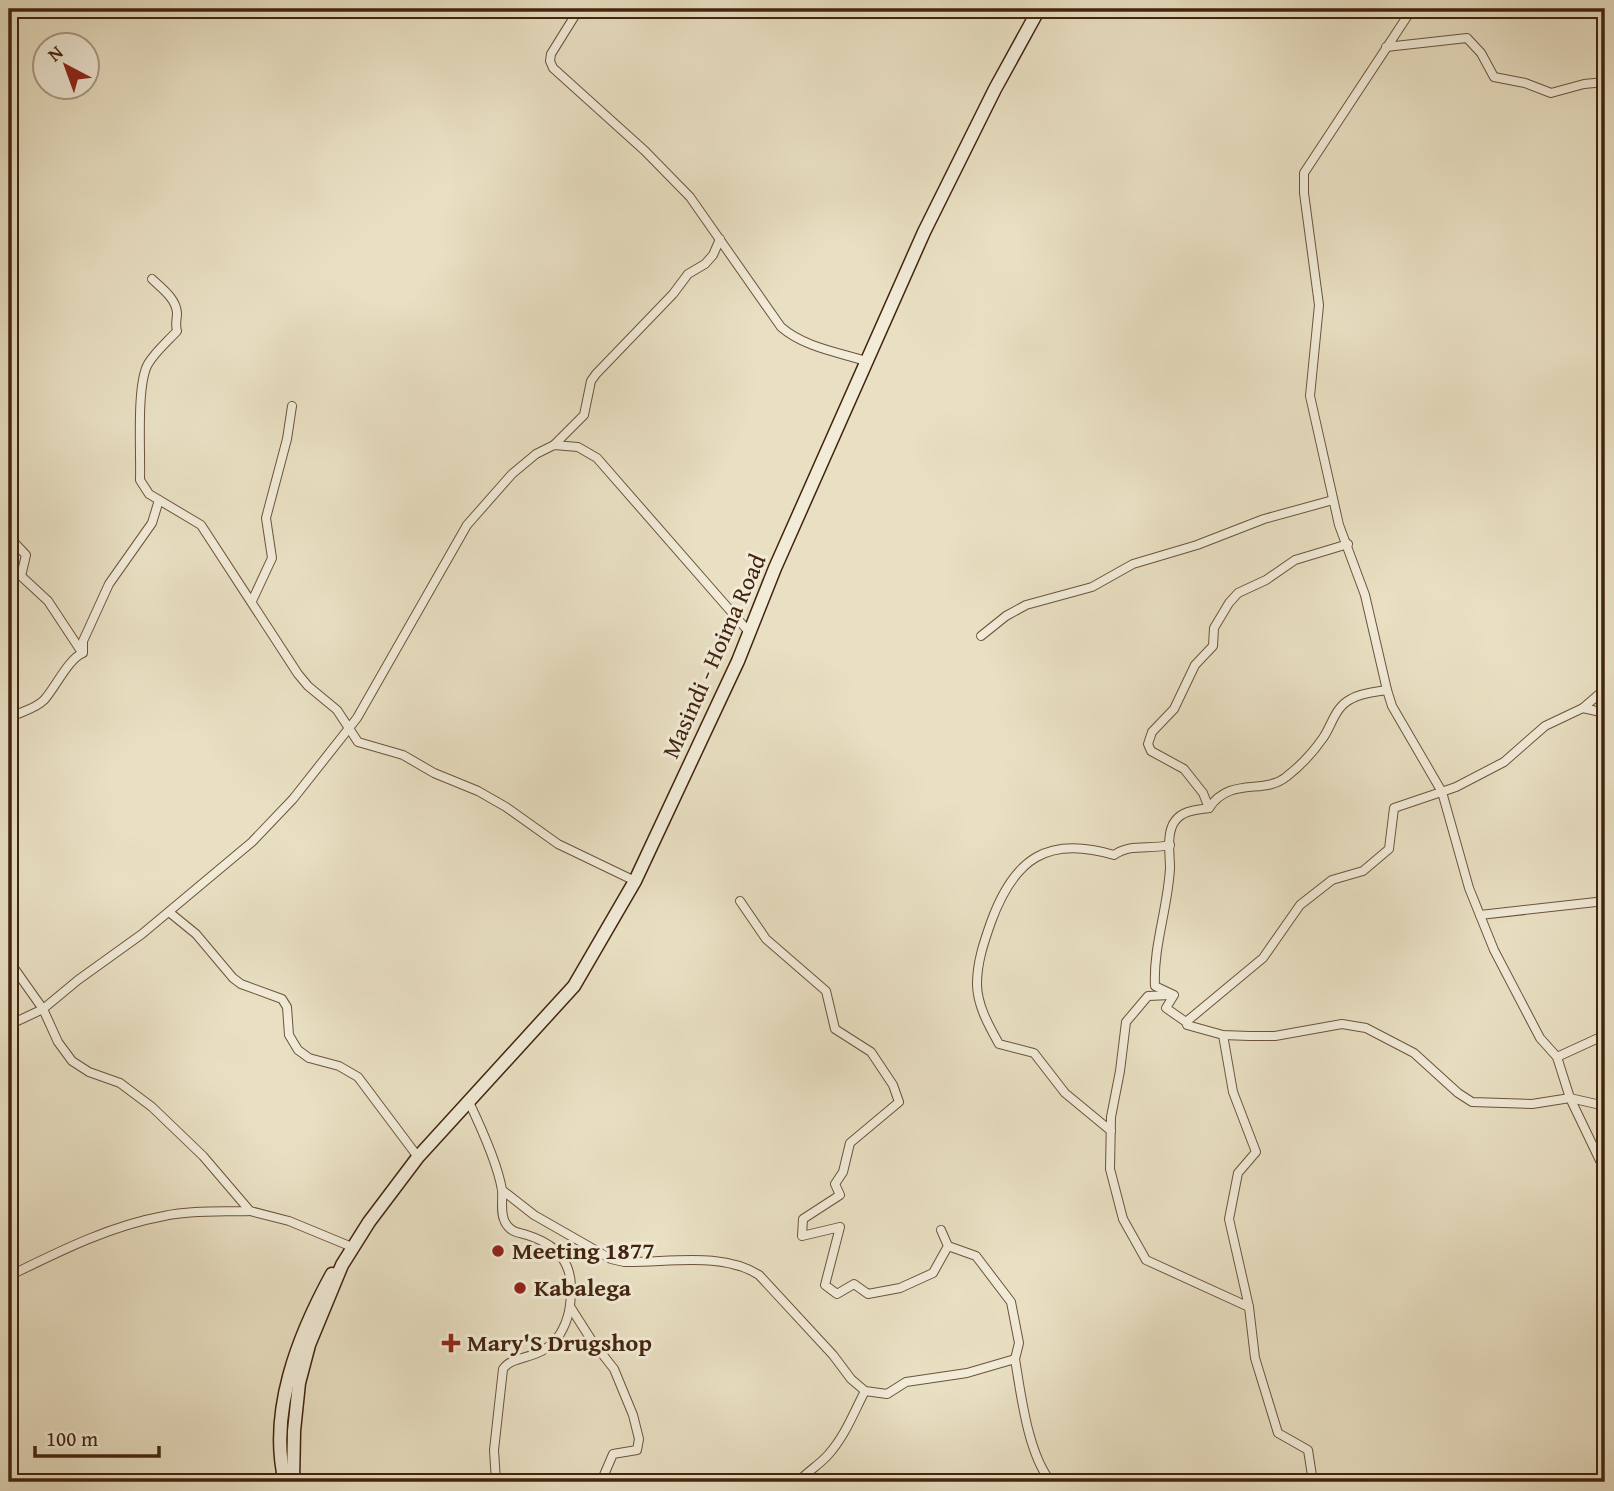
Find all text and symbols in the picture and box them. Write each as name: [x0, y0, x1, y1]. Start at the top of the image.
north arrow: [32, 32, 102, 102]
text: N: [41, 38, 69, 68]
street label: Masindi - Hoima Road: [653, 548, 774, 764]
place label: Meeting 1877: [512, 1233, 655, 1268]
marker: Meeting 1877: [490, 1243, 506, 1259]
place label: Kabalega: [534, 1270, 632, 1305]
marker: Kabalega: [512, 1280, 528, 1296]
place label: Mary'S Drugshop: [467, 1325, 652, 1360]
marker: Mary'S Drugshop: [441, 1333, 461, 1353]
scale bar: [35, 1414, 159, 1458]
text: 100 m: [46, 1423, 98, 1454]

